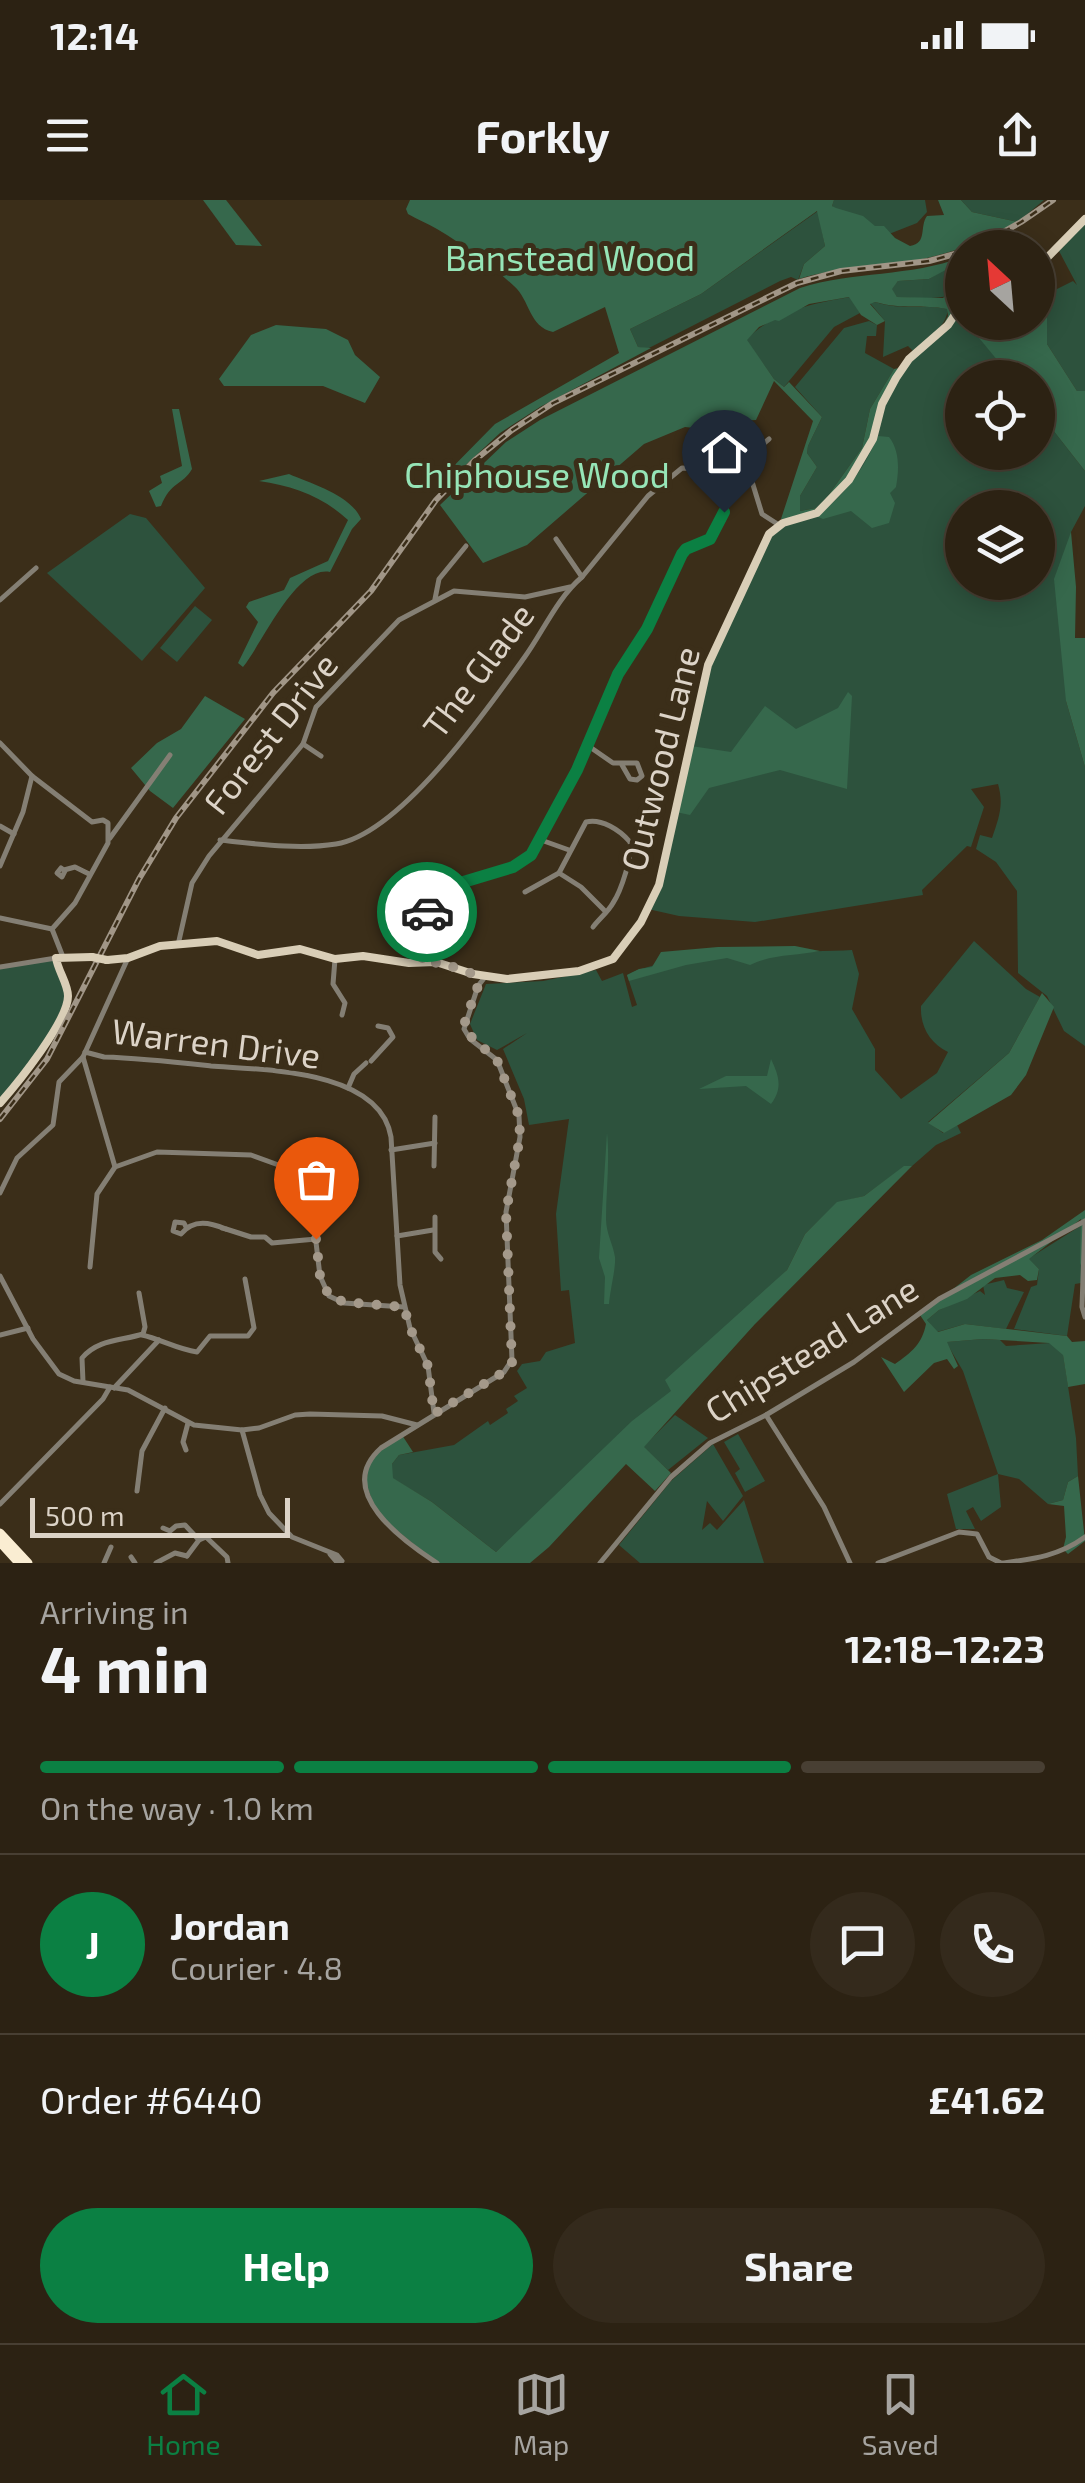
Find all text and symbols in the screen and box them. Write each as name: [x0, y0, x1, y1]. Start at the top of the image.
text: 12:14: [50, 12, 139, 58]
icon: menu: [40, 108, 95, 163]
text: Forkly: [475, 108, 610, 162]
icon: share: [990, 108, 1045, 163]
north arrow: [945, 230, 1055, 340]
map controls: [945, 230, 1055, 600]
park label: Banstead Wood: [445, 236, 695, 278]
button: locate: [945, 360, 1055, 470]
pin: [682, 410, 767, 513]
icon: home: [697, 425, 752, 480]
park label: Chiphouse Wood: [404, 453, 670, 495]
button: layers: [945, 490, 1055, 600]
street label: The Glade: [413, 594, 542, 745]
street label: Outwood Lane: [611, 642, 707, 875]
street label: Forest Drive: [194, 644, 345, 822]
courier: [377, 862, 477, 962]
icon: car: [400, 885, 455, 940]
street label: Warren Drive: [110, 1008, 323, 1076]
pin: [274, 1137, 359, 1240]
icon: bag: [289, 1152, 344, 1207]
street label: Chipstead Lane: [697, 1266, 925, 1430]
scale bar: [30, 1493, 290, 1538]
text: 500 m: [45, 1498, 125, 1532]
text: Arriving in: [40, 1592, 189, 1630]
text: 12:18–12:23: [845, 1625, 1045, 1671]
text: 4 min: [40, 1628, 210, 1706]
text: On the way · 1.0 km: [40, 1788, 314, 1826]
button: chat: [810, 1892, 915, 1997]
button: phone: [940, 1892, 1045, 1997]
text: Jordan: [170, 1902, 290, 1948]
text: J: [85, 1921, 100, 1967]
text: Courier · 4.8: [170, 1948, 343, 1986]
text: Order #6440: [40, 2076, 263, 2122]
text: £41.62: [928, 2076, 1045, 2122]
button: Help: [40, 2208, 533, 2323]
button: Share: [553, 2208, 1045, 2323]
tab: Home: [146, 2367, 220, 2461]
tab: Map: [513, 2367, 569, 2461]
tab: Saved: [862, 2367, 939, 2461]

